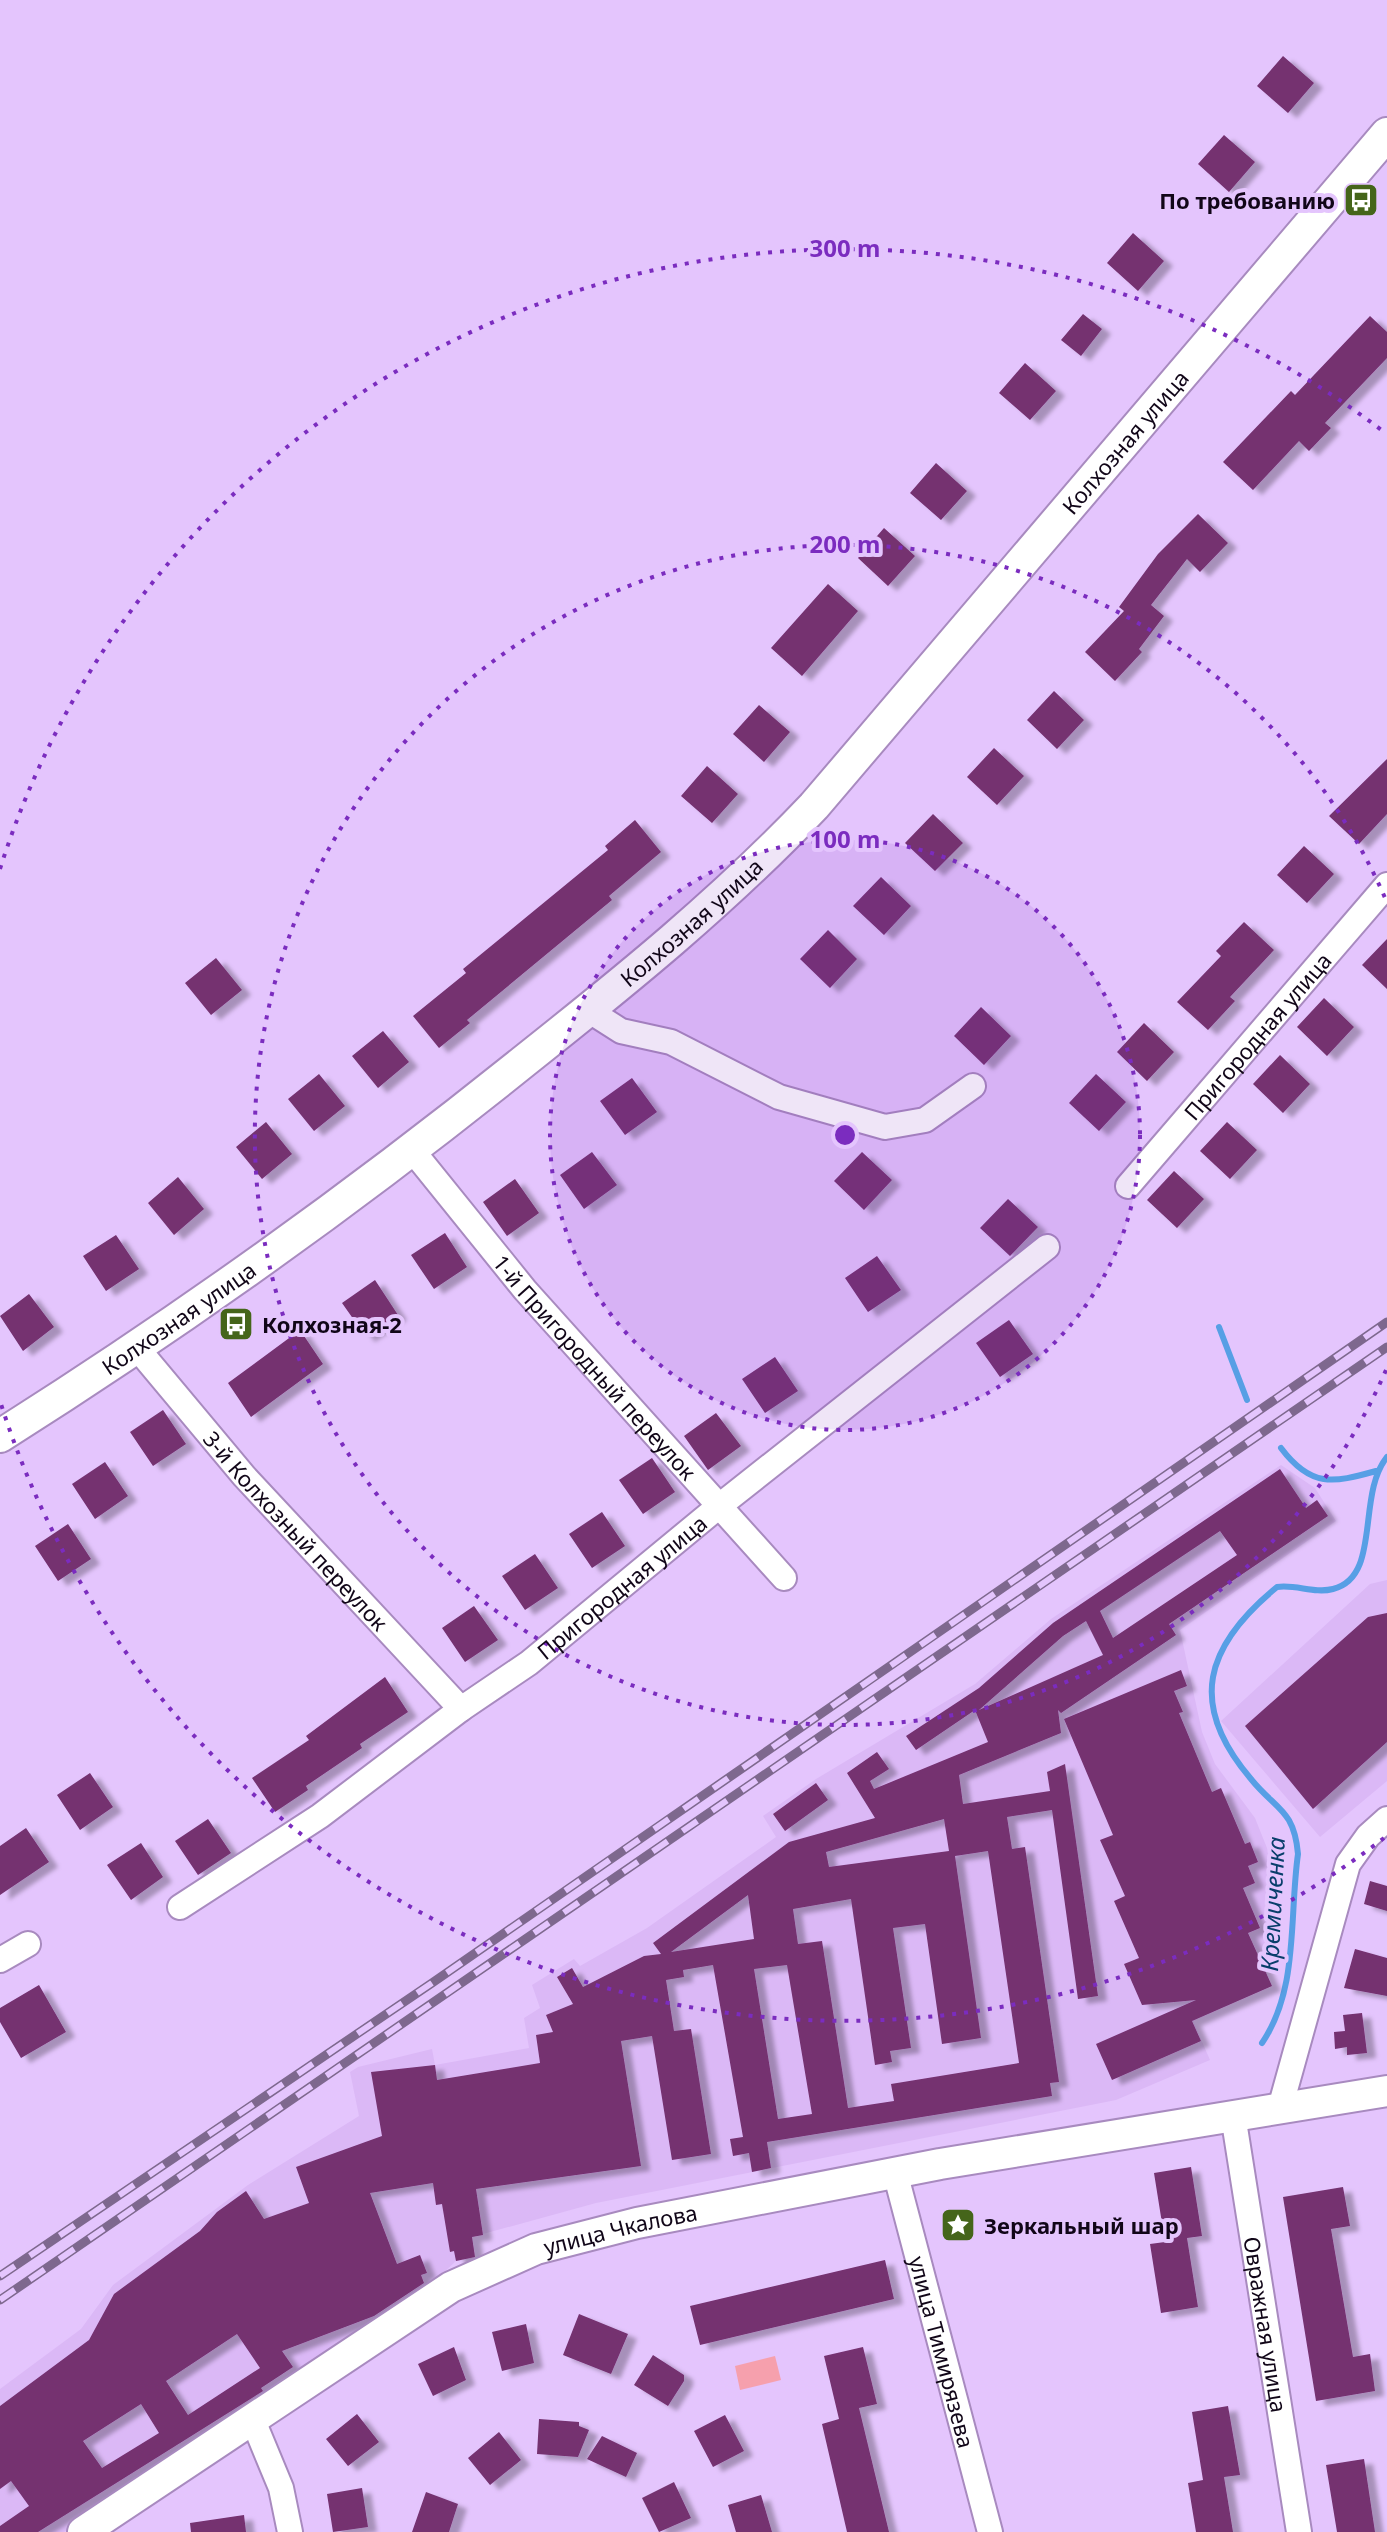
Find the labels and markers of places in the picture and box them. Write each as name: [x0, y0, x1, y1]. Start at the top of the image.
bus stop icon: По требованию: [1342, 181, 1380, 219]
place label: По требованию: [1159, 185, 1335, 215]
centre of rings: [831, 1121, 859, 1149]
bus stop icon: Колхозная-2: [217, 1305, 255, 1343]
place label: Колхозная-2: [262, 1309, 402, 1339]
place icon: Зеркальный шар: [939, 2206, 977, 2244]
place label: Зеркальный шар: [984, 2210, 1179, 2240]

